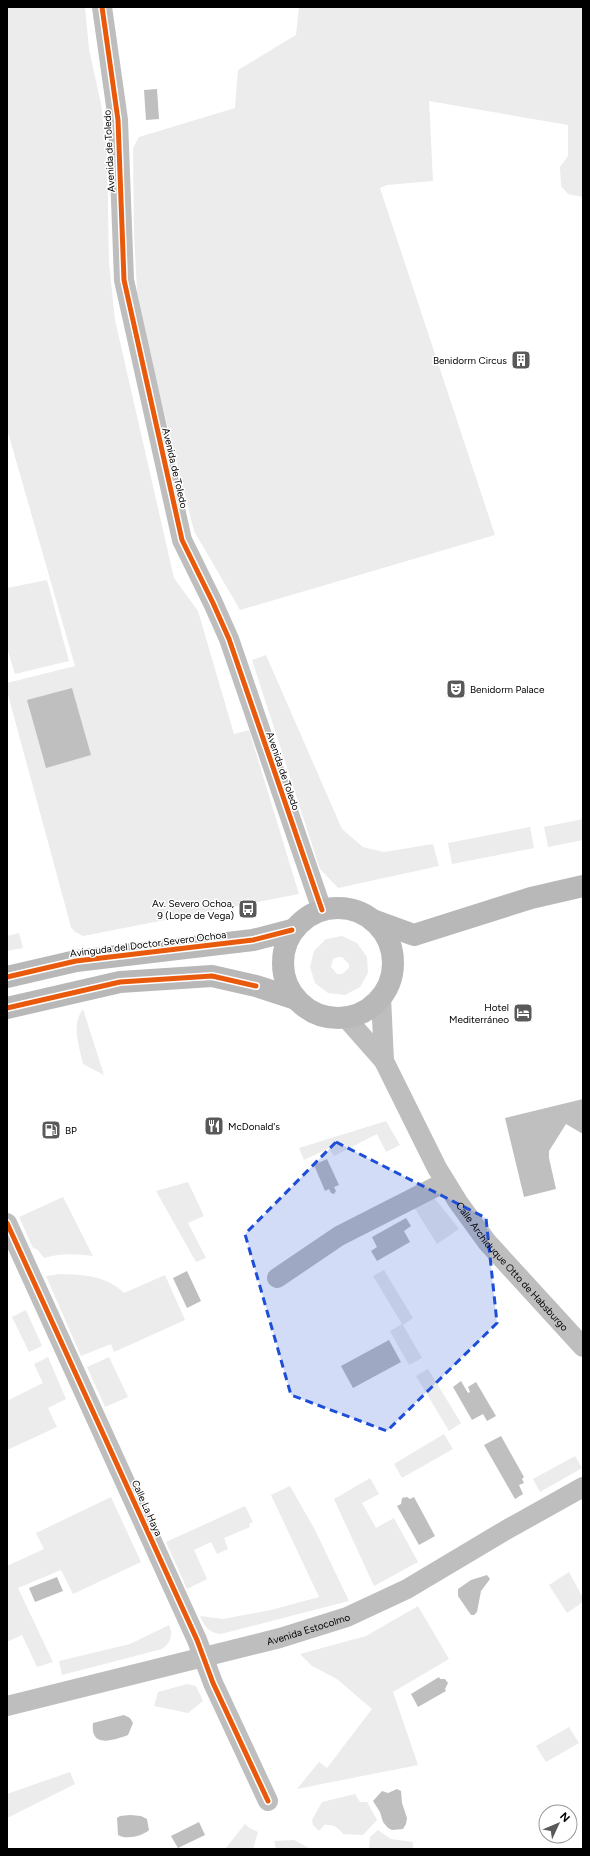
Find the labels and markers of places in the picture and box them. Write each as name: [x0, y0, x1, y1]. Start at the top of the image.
building icon: Benidorm Circus: [510, 349, 532, 371]
place label: Benidorm Circus: [433, 354, 507, 367]
theatre icon: Benidorm Palace: [445, 678, 467, 700]
place label: Benidorm Palace: [470, 683, 545, 696]
place label: Av. Severo Ochoa, 9 (Lope de Vega): [152, 897, 234, 922]
bus stop icon: Av. Severo Ochoa, 9 (Lope de Vega): [237, 898, 259, 920]
place label: Hotel Mediterráneo: [449, 1001, 509, 1026]
hotel icon: Hotel Mediterráneo: [512, 1002, 534, 1024]
restaurant icon: McDonald's: [203, 1115, 225, 1137]
fuel station icon: BP: [40, 1119, 62, 1141]
place label: McDonald's: [228, 1120, 280, 1133]
place label: BP: [65, 1124, 77, 1137]

